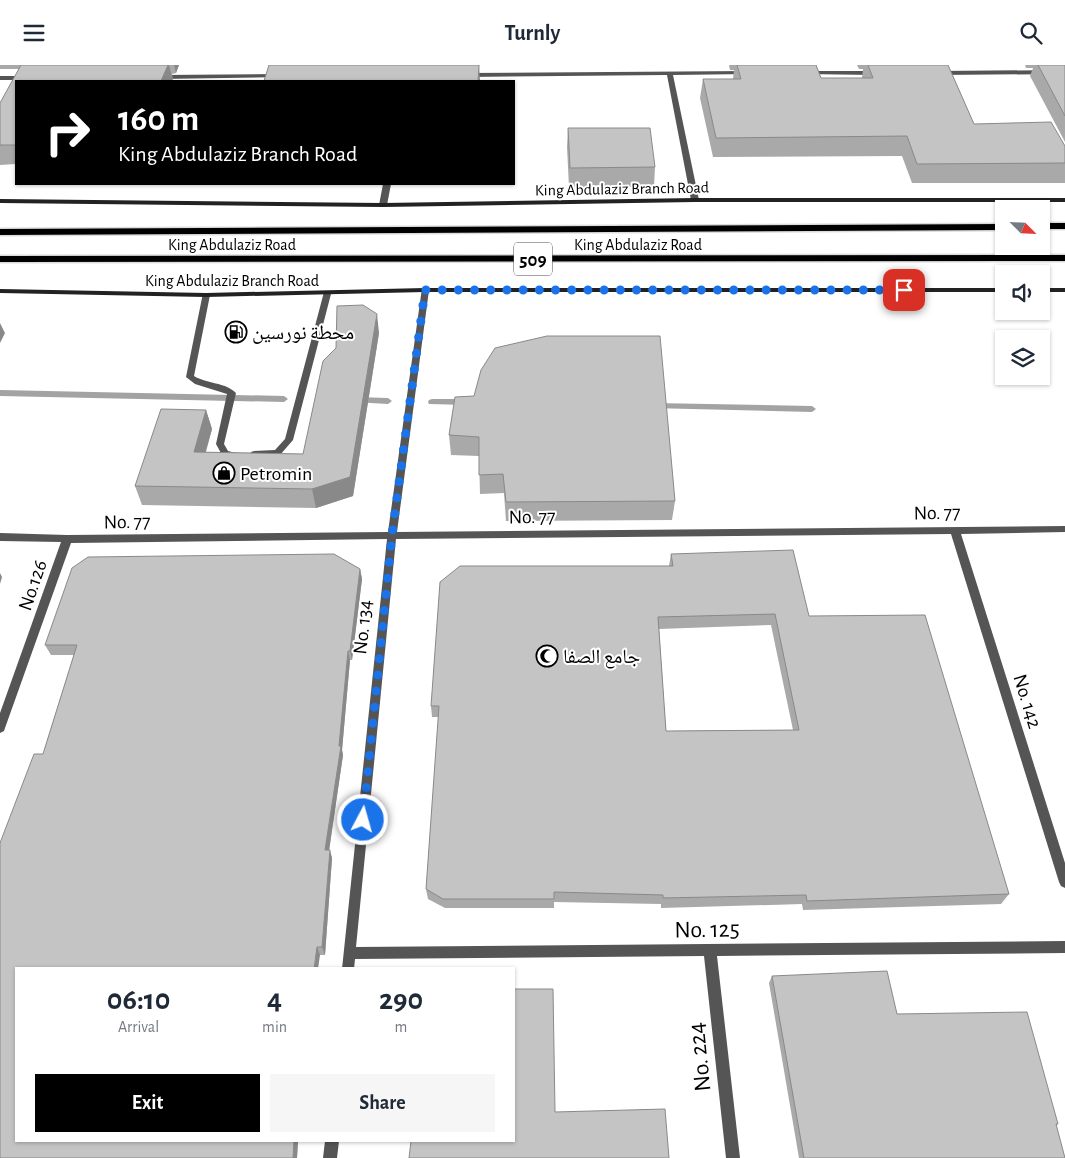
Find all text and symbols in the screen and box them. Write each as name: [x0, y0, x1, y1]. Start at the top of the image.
icon: menu: [20, 19, 48, 47]
icon: search: [1017, 19, 1045, 47]
text: Turnly: [505, 22, 560, 44]
icon: right: [35, 100, 100, 165]
text: 160 m: [118, 102, 199, 137]
text: King Abdulaziz Branch Road: [118, 143, 357, 165]
street label: King Abdulaziz Branch Road: [535, 179, 709, 199]
north arrow: [995, 200, 1050, 255]
map controls: [995, 200, 1050, 385]
street label: King Abdulaziz Road: [168, 237, 296, 253]
street label: King Abdulaziz Road: [574, 237, 702, 253]
road number: 509: [514, 243, 552, 275]
button: sound: [995, 265, 1050, 320]
pin: [883, 269, 925, 311]
street label: King Abdulaziz Branch Road: [145, 273, 319, 289]
icon: arrive: [890, 276, 918, 304]
fuel station icon: محطة نورسين: [224, 320, 248, 344]
place label: محطة نورسين: [252, 323, 354, 344]
button: layers: [995, 330, 1050, 385]
shop icon: Petromin: [212, 461, 236, 485]
place label: Petromin: [240, 464, 312, 484]
street label: No. 77: [913, 503, 961, 523]
street label: No. 77: [508, 507, 556, 527]
street label: No. 77: [103, 512, 151, 532]
street label: No.126: [15, 557, 51, 613]
street label: No. 134: [350, 599, 376, 655]
mosque icon: جامع الصفا: [535, 644, 559, 668]
place label: جامع الصفا: [563, 647, 640, 669]
street label: No. 142: [1009, 672, 1045, 731]
position arrow: [336, 793, 388, 845]
street label: No. 125: [674, 917, 740, 943]
text: 06:10: [107, 985, 170, 1015]
text: 4: [267, 985, 282, 1015]
text: 290: [379, 985, 423, 1015]
text: Arrival: [118, 1019, 159, 1035]
text: min: [262, 1019, 287, 1035]
text: m: [395, 1019, 407, 1035]
street label: No. 224: [684, 1021, 716, 1093]
button: Exit: [35, 1074, 260, 1132]
button: Share: [270, 1074, 495, 1132]

